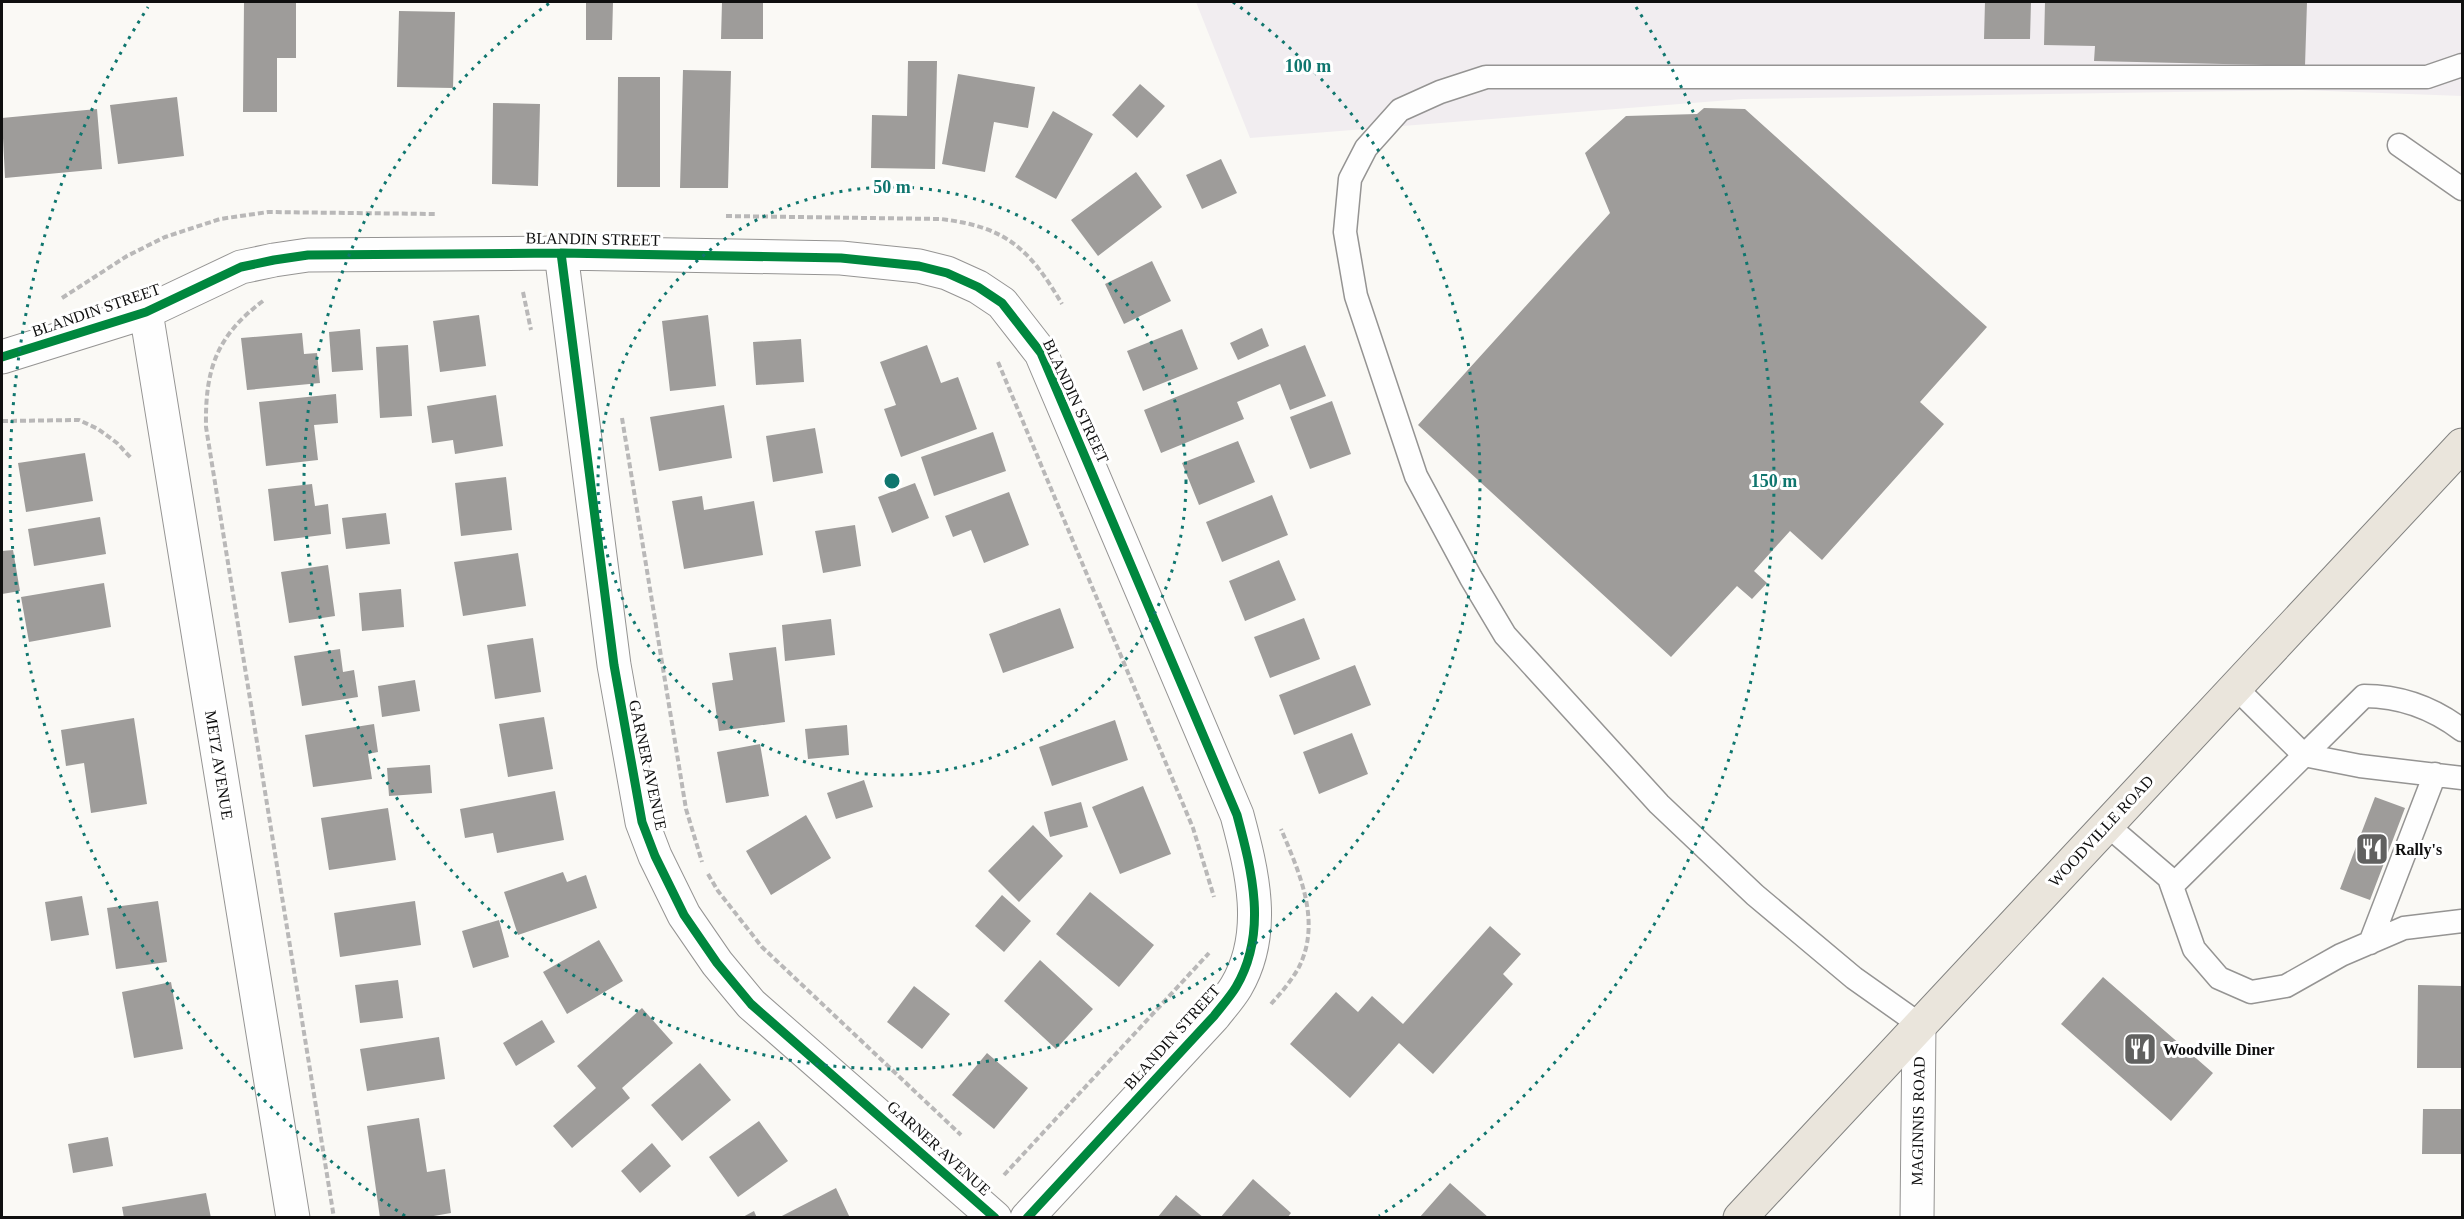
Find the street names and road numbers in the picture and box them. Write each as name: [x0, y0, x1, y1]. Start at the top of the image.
street label: BLANDIN STREET: [526, 229, 661, 249]
street label: BLANDIN STREET: [30, 280, 163, 340]
street label: BLANDIN STREET: [1040, 336, 1112, 466]
street label: GARNER AVENUE: [626, 698, 670, 832]
street label: METZ AVENUE: [202, 709, 236, 821]
street label: WOODVILLE ROAD: [2045, 772, 2157, 890]
street label: BLANDIN STREET: [1121, 981, 1224, 1093]
street label: MAGINNIS ROAD: [1908, 1056, 1928, 1186]
street label: GARNER AVENUE: [884, 1097, 994, 1199]

